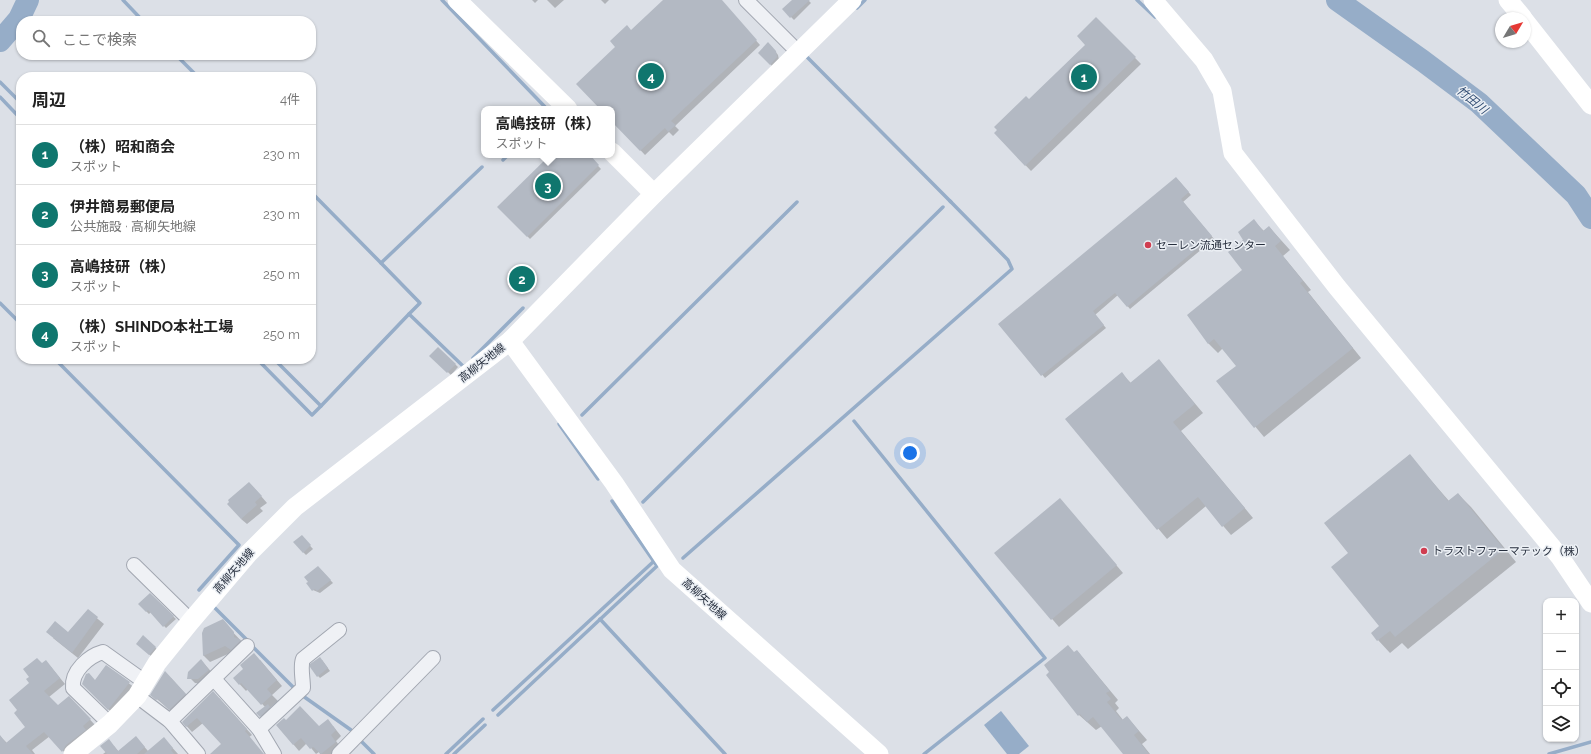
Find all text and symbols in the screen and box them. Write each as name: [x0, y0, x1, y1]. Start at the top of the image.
north arrow: [1495, 12, 1531, 48]
search box: [16, 16, 316, 60]
icon: search: [30, 27, 52, 49]
text: ここで検索: [62, 31, 137, 49]
pin: 4: [638, 61, 664, 91]
pin: 1: [1071, 62, 1097, 92]
water label: 竹田川: [1454, 83, 1492, 118]
text: 周辺: [32, 90, 66, 110]
text: 4件: [280, 92, 300, 107]
popup: [481, 106, 615, 158]
text: 高嶋技研（株）: [495, 115, 601, 133]
text: スポット: [495, 136, 548, 151]
text: （株）昭和商会: [70, 138, 175, 156]
text: 1: [42, 147, 48, 162]
text: 230 m: [263, 147, 300, 162]
text: スポット: [70, 159, 122, 174]
pin: 3: [535, 171, 561, 201]
text: 伊井簡易郵便局: [70, 198, 175, 216]
text: 2: [41, 207, 49, 222]
text: 230 m: [263, 207, 300, 222]
text: 公共施設 · 高柳矢地線: [70, 219, 196, 234]
place label: セーレン流通センター: [1156, 239, 1266, 252]
marker: セーレン流通センター: [1143, 240, 1153, 250]
text: 高嶋技研（株）: [70, 258, 175, 276]
pin: 2: [509, 264, 535, 294]
text: 3: [41, 267, 49, 282]
text: 250 m: [263, 267, 300, 282]
text: スポット: [70, 279, 122, 294]
text: （株）SHINDO本社工場: [70, 318, 233, 336]
text: 4: [41, 327, 49, 342]
text: 250 m: [263, 327, 300, 342]
text: スポット: [70, 339, 122, 354]
street label: 高柳矢地線: [456, 341, 508, 385]
your location: [900, 443, 920, 463]
place label: トラストファーマテック（株）: [1432, 545, 1586, 558]
street label: 高柳矢地線: [211, 546, 257, 596]
marker: トラストファーマテック（株）: [1419, 546, 1429, 556]
street label: 高柳矢地線: [679, 576, 729, 622]
map controls: [1543, 598, 1579, 742]
button: +: [1543, 598, 1579, 634]
button: −: [1543, 634, 1579, 670]
button: locate: [1543, 670, 1579, 706]
button: layers: [1543, 706, 1579, 742]

